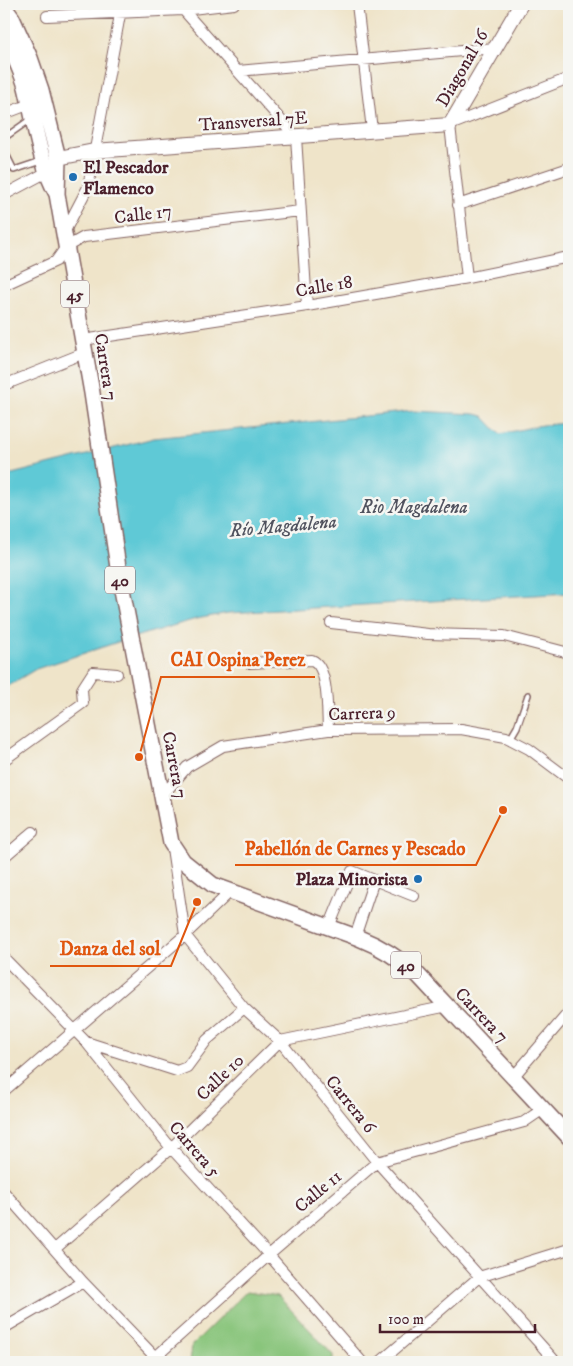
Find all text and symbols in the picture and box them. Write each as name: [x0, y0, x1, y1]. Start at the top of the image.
street label: Diagonal 16: [432, 25, 494, 111]
street label: Transversal 7E: [198, 107, 308, 137]
place label: El Pescador Flamenco: [83, 157, 169, 200]
marker: El Pescador Flamenco: [67, 171, 79, 183]
street label: Calle 17: [113, 201, 173, 229]
street label: Calle 18: [294, 271, 354, 303]
road number: 45: [61, 280, 89, 308]
street label: Carrera 7: [89, 332, 121, 403]
water label: Rio Magdalena: [359, 496, 468, 519]
water label: Río Magdalena: [228, 510, 338, 543]
road number: 40: [105, 566, 135, 594]
callout: CAI Ospina Perez: [161, 643, 315, 677]
text: CAI Ospina Perez: [171, 649, 306, 672]
street label: Carrera 9: [328, 702, 396, 726]
street label: Carrera 7: [157, 730, 191, 801]
callout: Pabellón de Carnes y Pescado: [235, 831, 476, 865]
text: Pabellón de Carnes y Pescado: [245, 838, 465, 861]
place label: Plaza Minorista: [295, 869, 408, 891]
marker: Plaza Minorista: [412, 873, 424, 885]
callout: Danza del sol: [50, 932, 171, 966]
text: Danza del sol: [60, 938, 161, 961]
road number: 40: [391, 952, 421, 978]
street label: Carrera 7: [450, 983, 513, 1048]
street label: Calle 10: [192, 1050, 249, 1106]
street label: Carrera 6: [320, 1071, 381, 1138]
street label: Carrera 5: [164, 1117, 225, 1182]
street label: Calle 11: [291, 1166, 347, 1218]
scale bar: [380, 1301, 536, 1333]
text: 100 m: [388, 1310, 424, 1329]

